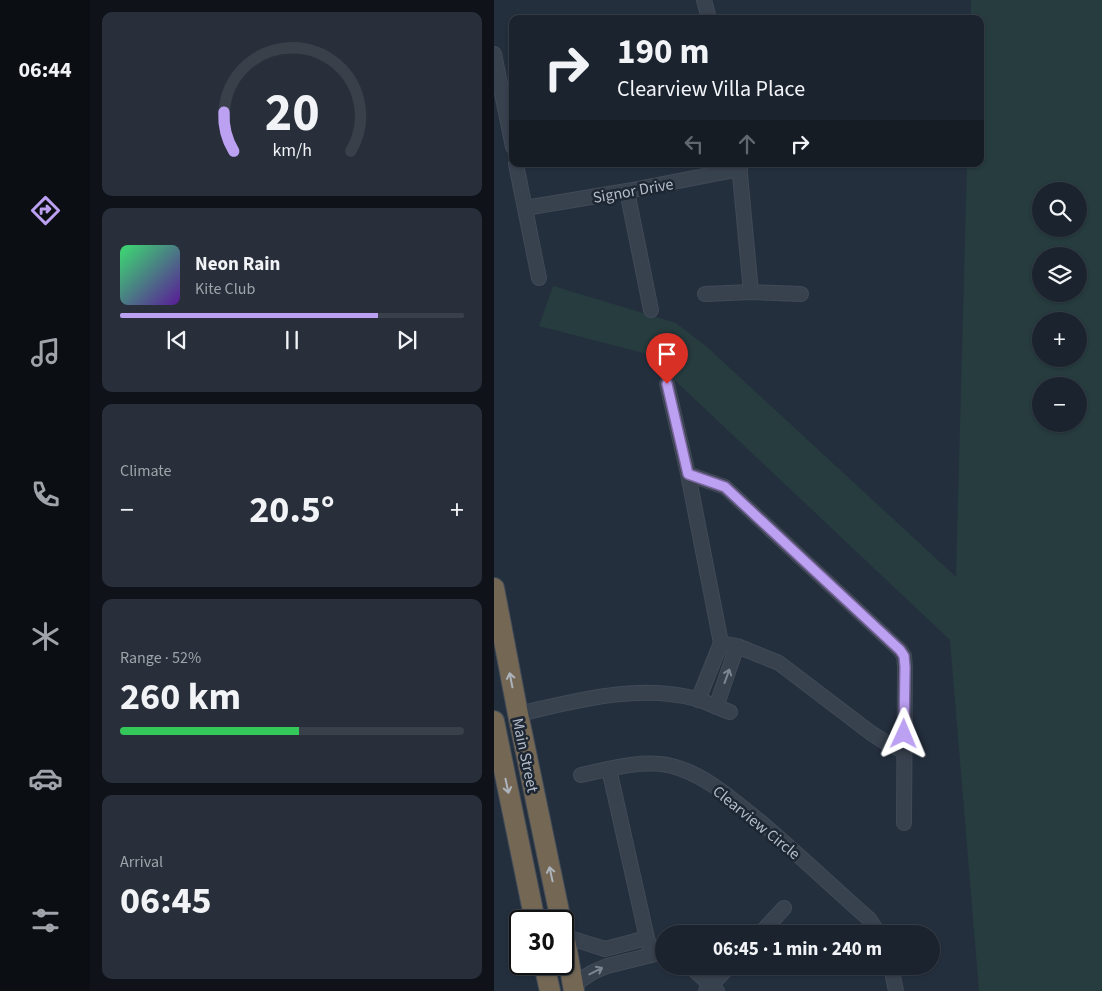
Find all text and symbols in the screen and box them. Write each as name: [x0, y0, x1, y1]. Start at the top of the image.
text: 190 m: [617, 27, 709, 77]
icon: right: [534, 35, 599, 100]
text: 06:44: [18, 54, 72, 86]
text: Clearview Villa Place: [617, 73, 805, 105]
text: 20: [265, 77, 319, 151]
icon: left: [680, 130, 708, 158]
icon: ahead: [733, 130, 761, 158]
icon: right: [786, 130, 814, 158]
text: km/h: [272, 138, 312, 163]
street label: Signor Drive: [591, 173, 675, 209]
map controls: [1032, 182, 1087, 432]
button: search: [1032, 182, 1087, 237]
icon: directions: [28, 193, 63, 228]
button: layers: [1032, 247, 1087, 302]
text: Neon Rain: [195, 251, 280, 278]
text: Kite Club: [195, 278, 255, 300]
button: +: [1032, 312, 1087, 367]
icon: previous: [163, 326, 191, 354]
icon: pause: [278, 326, 306, 354]
icon: next: [393, 326, 421, 354]
pin: [646, 333, 688, 384]
icon: music: [28, 335, 63, 370]
icon: arrive: [653, 340, 681, 368]
button: −: [1032, 377, 1087, 432]
text: Climate: [120, 460, 171, 482]
icon: phone: [28, 477, 63, 512]
text: 20.5°: [249, 483, 335, 537]
text: −: [120, 490, 134, 530]
text: +: [450, 490, 464, 530]
icon: climate: [28, 619, 63, 654]
text: Range · 52%: [120, 647, 201, 669]
one-way arrow: [722, 669, 732, 685]
text: 260 km: [120, 670, 241, 724]
one-way arrow: [506, 673, 516, 689]
position arrow: [877, 707, 929, 759]
street label: Main Street: [506, 716, 544, 795]
icon: car: [28, 761, 63, 796]
one-way arrow: [503, 777, 513, 793]
street label: Clearview Circle: [708, 781, 805, 865]
text: Arrival: [120, 851, 163, 873]
one-way arrow: [546, 866, 555, 882]
text: 06:45: [120, 874, 212, 928]
icon: filters: [28, 903, 63, 938]
speed limit sign: 30: [509, 910, 574, 975]
text: 06:45 · 1 min · 240 m: [713, 936, 882, 963]
one-way arrow: [588, 966, 602, 976]

